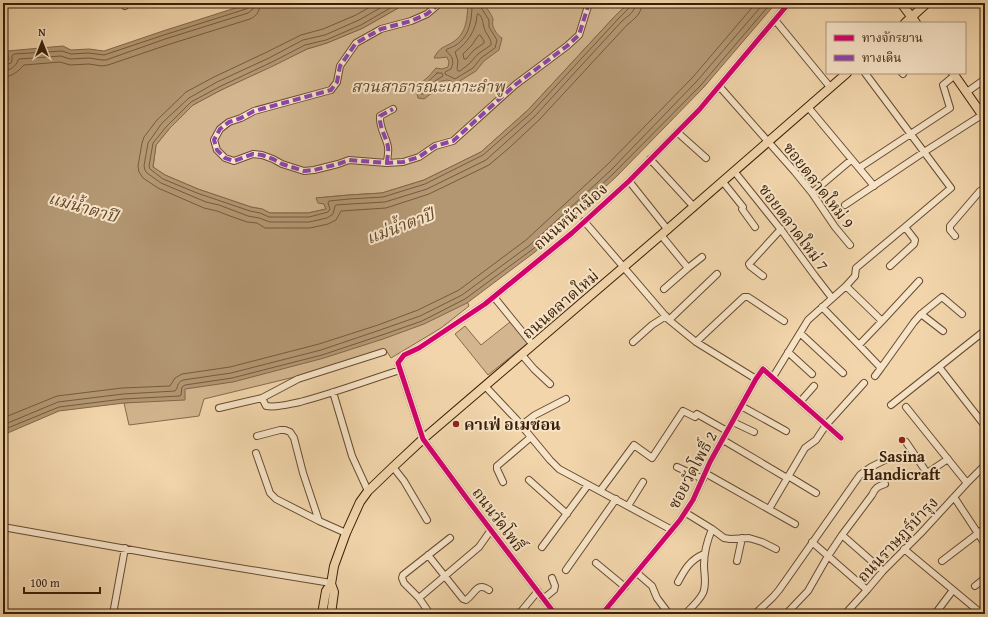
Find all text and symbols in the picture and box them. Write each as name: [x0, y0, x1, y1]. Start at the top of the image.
north arrow: [22, 22, 62, 62]
legend: [826, 22, 966, 74]
text: N: [38, 24, 46, 40]
text: ทางจักรยาน: [862, 29, 923, 46]
text: ทางเดิน: [862, 49, 901, 66]
park label: สวนสาธารณะเกาะลำพู: [351, 74, 506, 98]
street label: ซอยตลาดใหม่ 9: [778, 137, 861, 234]
street label: ถนนหน้าเมือง: [527, 177, 613, 255]
street label: ซอยตลาดใหม่ 7: [753, 178, 835, 276]
water label: แม่น้ำตาปี: [45, 185, 123, 229]
water label: แม่น้ำตาปี: [362, 200, 440, 250]
street label: ถนนตลาดใหม่: [516, 264, 604, 344]
place label: คาเฟ่ อเมซอน: [464, 412, 561, 436]
marker: คาเฟ่ อเมซอน: [451, 419, 461, 429]
street label: ซอยวัดโพธิ์ 2: [661, 427, 723, 513]
marker: Sasina Handicraft: [897, 435, 907, 445]
place label: Sasina Handicraft: [863, 444, 941, 486]
street label: ถนนวัดโพธิ์: [467, 482, 532, 558]
street label: ถนนราษฎร์บำรุง: [851, 491, 943, 587]
scale bar: [24, 569, 100, 595]
text: 100 m: [30, 574, 60, 591]

